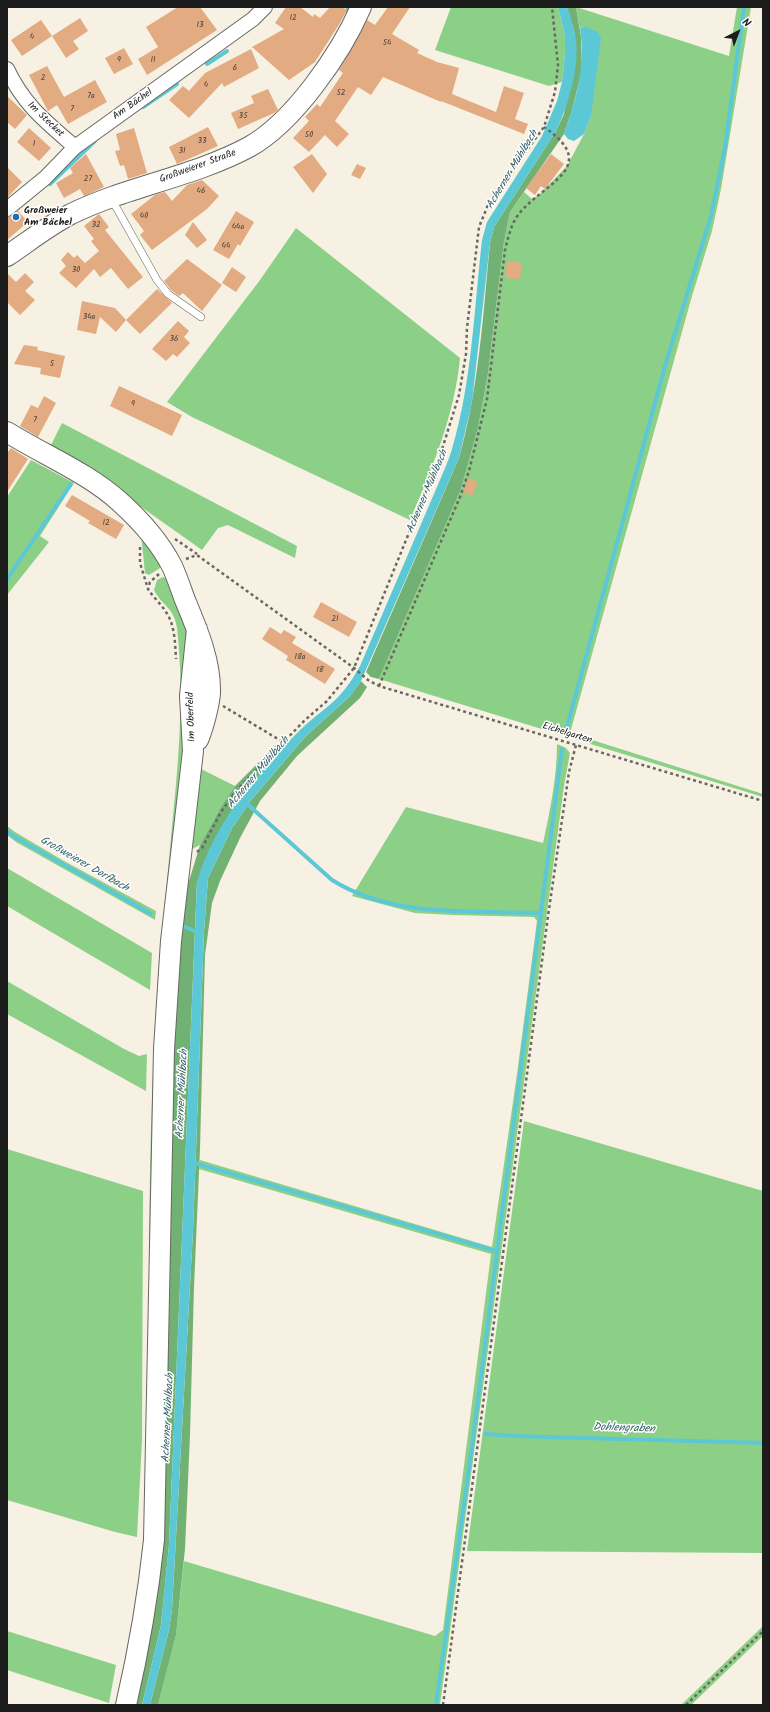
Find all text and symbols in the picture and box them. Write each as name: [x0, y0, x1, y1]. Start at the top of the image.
north arrow: [718, 12, 758, 52]
house number: 12: [289, 14, 297, 24]
text: N: [737, 14, 755, 32]
house number: 13: [196, 21, 204, 31]
house number: 4: [30, 33, 34, 43]
house number: 54: [383, 39, 391, 49]
house number: 9: [117, 56, 121, 66]
house number: 11: [150, 56, 156, 66]
house number: 6: [233, 64, 237, 74]
house number: 2: [41, 74, 45, 84]
house number: 4: [204, 81, 208, 91]
street label: Am Bächel: [111, 87, 155, 123]
house number: 52: [337, 89, 345, 99]
house number: 7a: [87, 92, 95, 102]
street label: Im Stecket: [24, 100, 66, 140]
house number: 7: [70, 105, 74, 115]
house number: 35: [239, 112, 247, 122]
water label: Acherner Mühlbach: [484, 128, 542, 212]
house number: 50: [305, 131, 313, 141]
house number: 33: [197, 137, 207, 147]
house number: 1: [33, 140, 35, 150]
house number: 31: [178, 147, 186, 157]
street label: Großweierer Straße: [158, 148, 238, 186]
house number: 27: [84, 175, 92, 185]
house number: 46: [197, 187, 205, 197]
place label: Großweier Am Bächel: [24, 205, 72, 228]
marker: Großweier Am Bächel: [11, 212, 21, 222]
house number: 40: [140, 212, 148, 222]
house number: 32: [91, 221, 101, 231]
house number: 44a: [232, 223, 244, 233]
house number: 44: [222, 242, 230, 252]
house number: 30: [72, 266, 80, 276]
house number: 34a: [83, 313, 95, 323]
house number: 36: [169, 335, 179, 345]
house number: 5: [50, 360, 54, 370]
house number: 9: [131, 400, 135, 410]
house number: 7: [33, 416, 37, 426]
water label: Acherner Mühlbach: [404, 448, 452, 536]
house number: 12: [102, 519, 110, 529]
house number: 21: [331, 615, 339, 625]
house number: 18a: [294, 653, 306, 663]
house number: 18: [316, 666, 324, 676]
street label: Im Oberfeld: [185, 692, 199, 742]
street label: Eichelgarten: [541, 721, 593, 747]
water label: Acherner Mühlbach: [225, 735, 293, 811]
water label: Großweierer Dorfbach: [37, 834, 131, 896]
water label: Acherner Mühlbach: [174, 1049, 192, 1139]
water label: Acherner Mühlbach: [160, 1373, 178, 1463]
water label: Dohlengraben: [593, 1421, 655, 1437]

